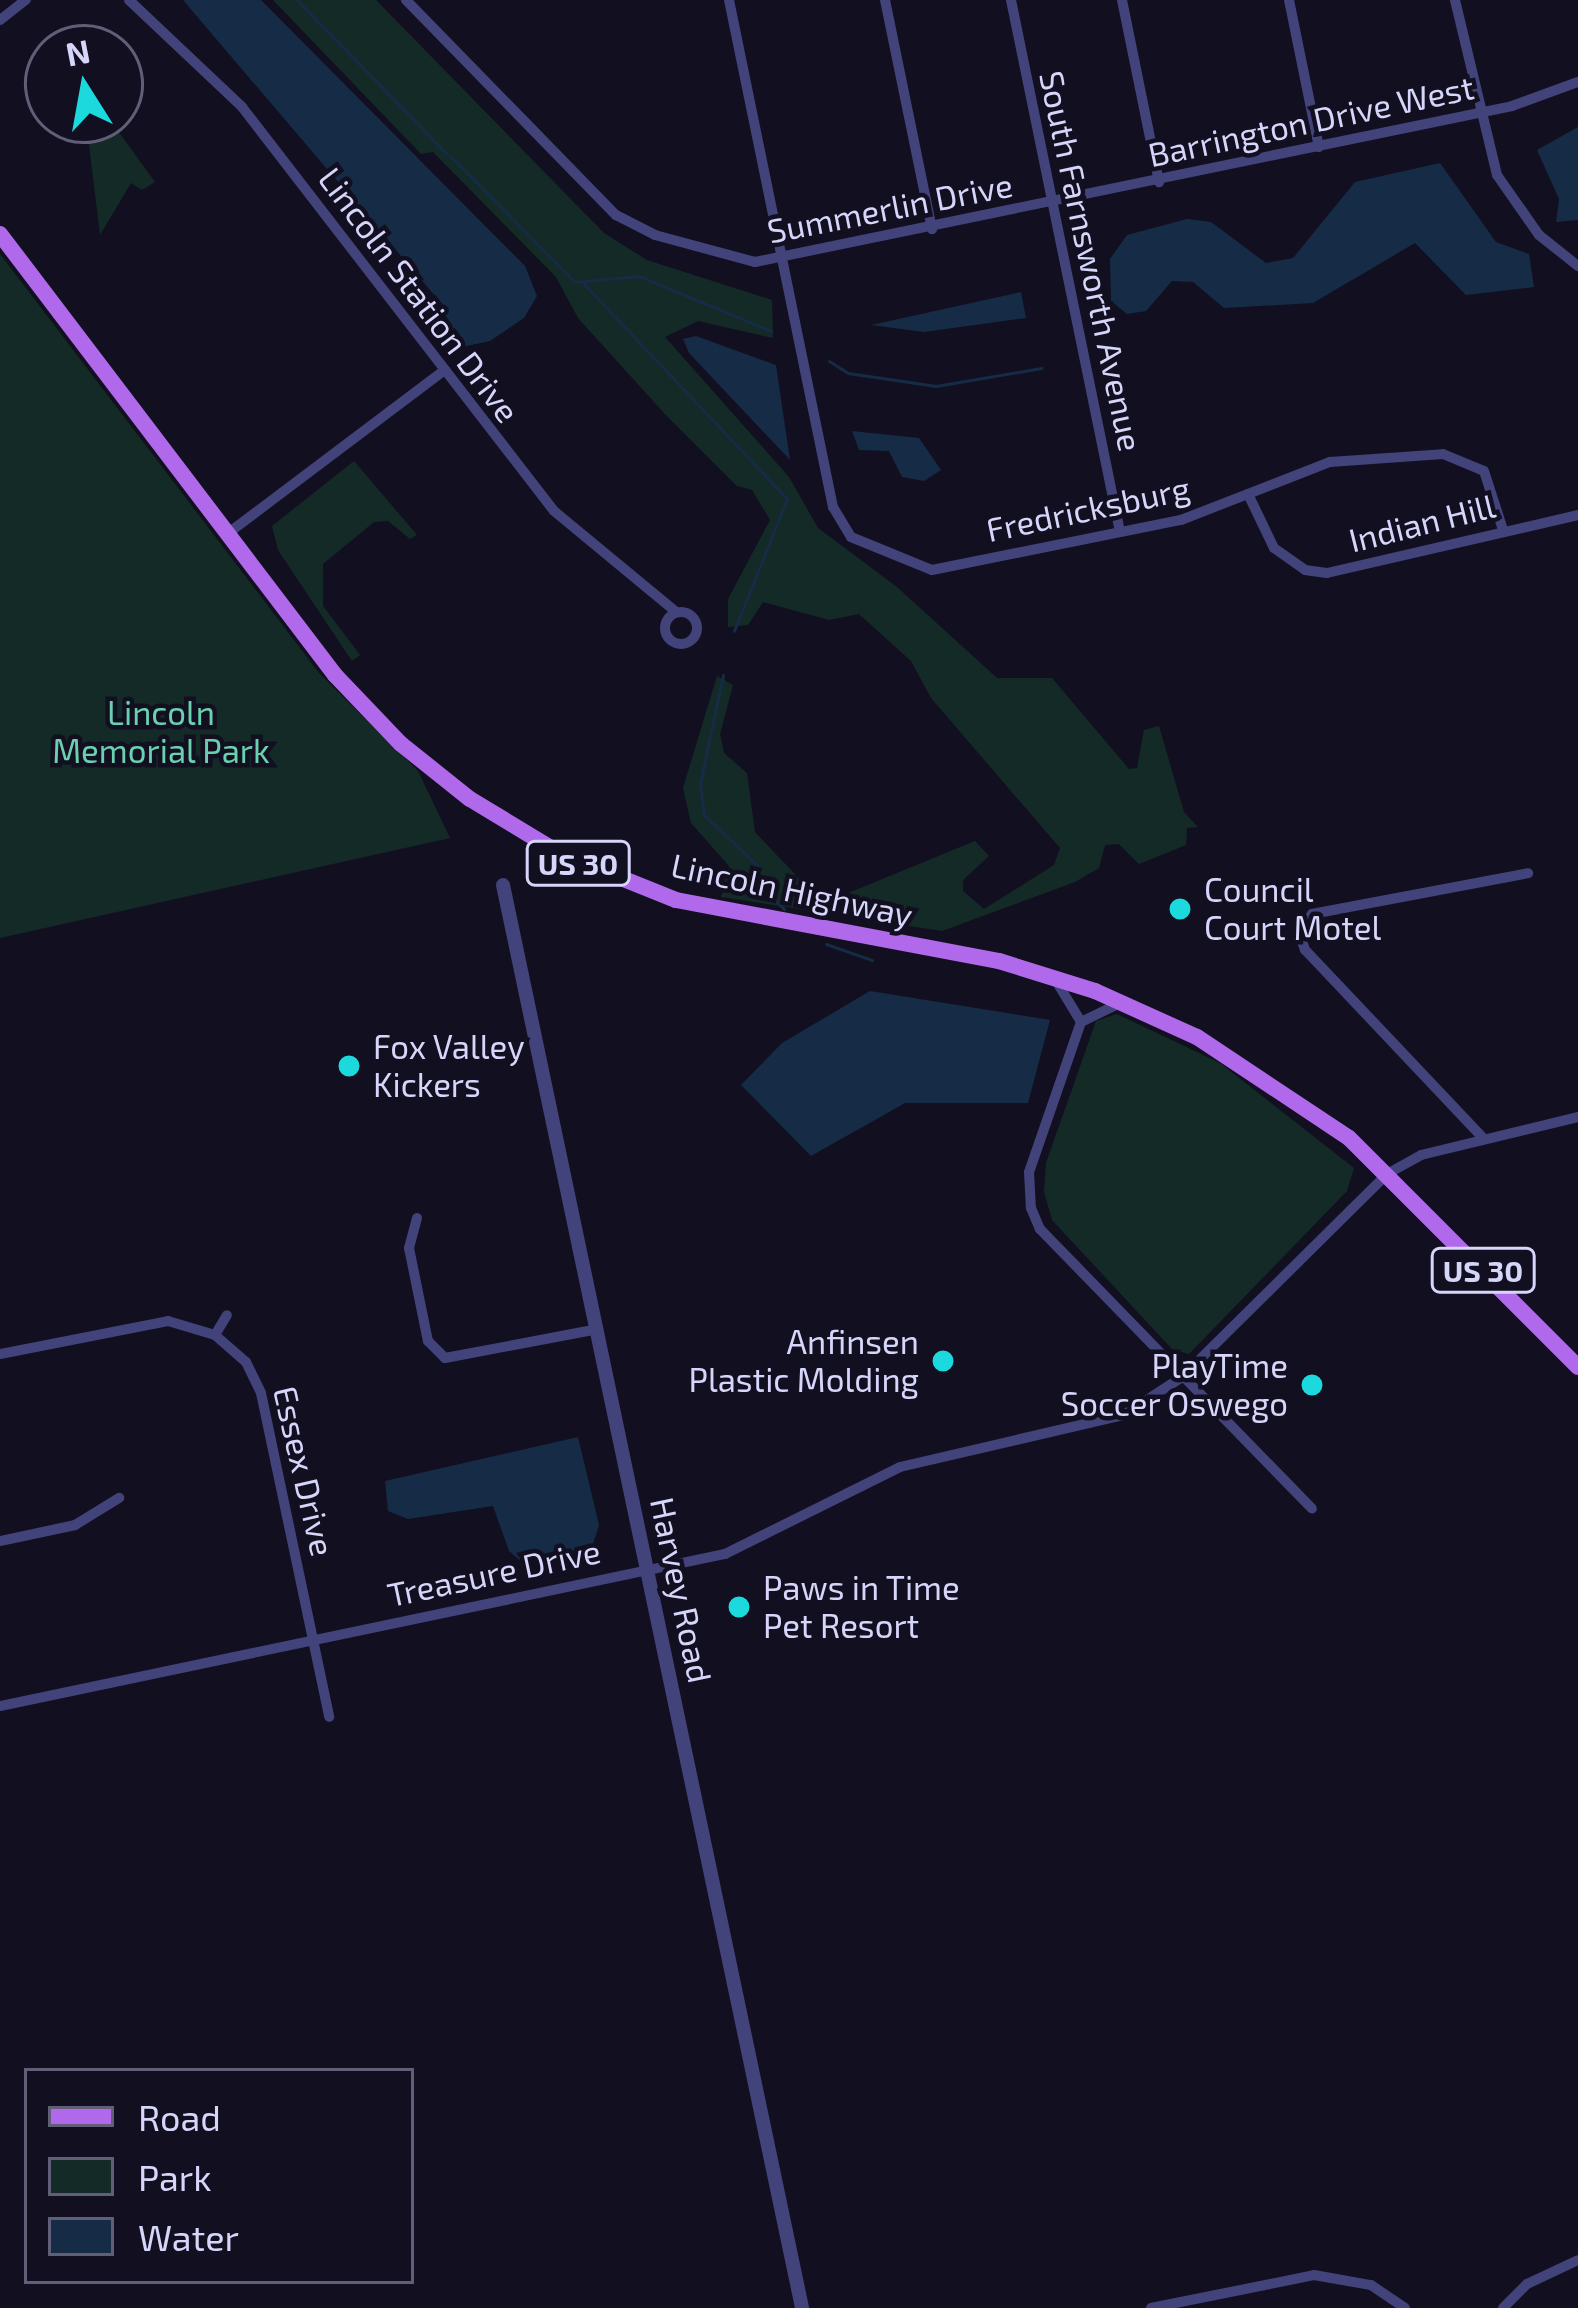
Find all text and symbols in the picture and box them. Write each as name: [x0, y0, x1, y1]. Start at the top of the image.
north arrow: [24, 24, 144, 144]
text: N: [62, 30, 93, 74]
street label: South Farnsworth Avenue: [1031, 67, 1151, 455]
street label: Barrington Drive West: [1144, 67, 1478, 175]
street label: Lincoln Station Drive: [310, 160, 528, 430]
street label: Summerlin Drive: [764, 165, 1016, 251]
street label: Fredricksburg: [983, 468, 1193, 550]
street label: Indian Hill: [1345, 486, 1499, 560]
park label: Lincoln Memorial Park: [52, 693, 270, 771]
road number: US 30: [524, 839, 632, 887]
street label: Lincoln Highway: [668, 845, 916, 935]
place label: Council Court Motel: [1204, 870, 1381, 948]
marker: Council Court Motel: [1167, 896, 1193, 922]
place label: Fox Valley Kickers: [373, 1027, 525, 1105]
marker: Fox Valley Kickers: [336, 1053, 362, 1079]
road number: US 30: [1429, 1246, 1537, 1294]
place label: Anfinsen Plastic Molding: [688, 1322, 919, 1400]
place label: PlayTime Soccer Oswego: [1060, 1346, 1288, 1424]
marker: Anfinsen Plastic Molding: [930, 1348, 956, 1374]
marker: PlayTime Soccer Oswego: [1299, 1372, 1325, 1398]
street label: Essex Drive: [265, 1382, 343, 1560]
street label: Harvey Road: [642, 1493, 720, 1687]
street label: Treasure Drive: [384, 1531, 604, 1615]
place label: Paws in Time Pet Resort: [763, 1568, 960, 1646]
marker: Paws in Time Pet Resort: [726, 1594, 752, 1620]
legend: [24, 2068, 414, 2284]
text: Road: [138, 2095, 221, 2138]
text: Park: [138, 2155, 212, 2198]
text: Water: [138, 2215, 239, 2258]

